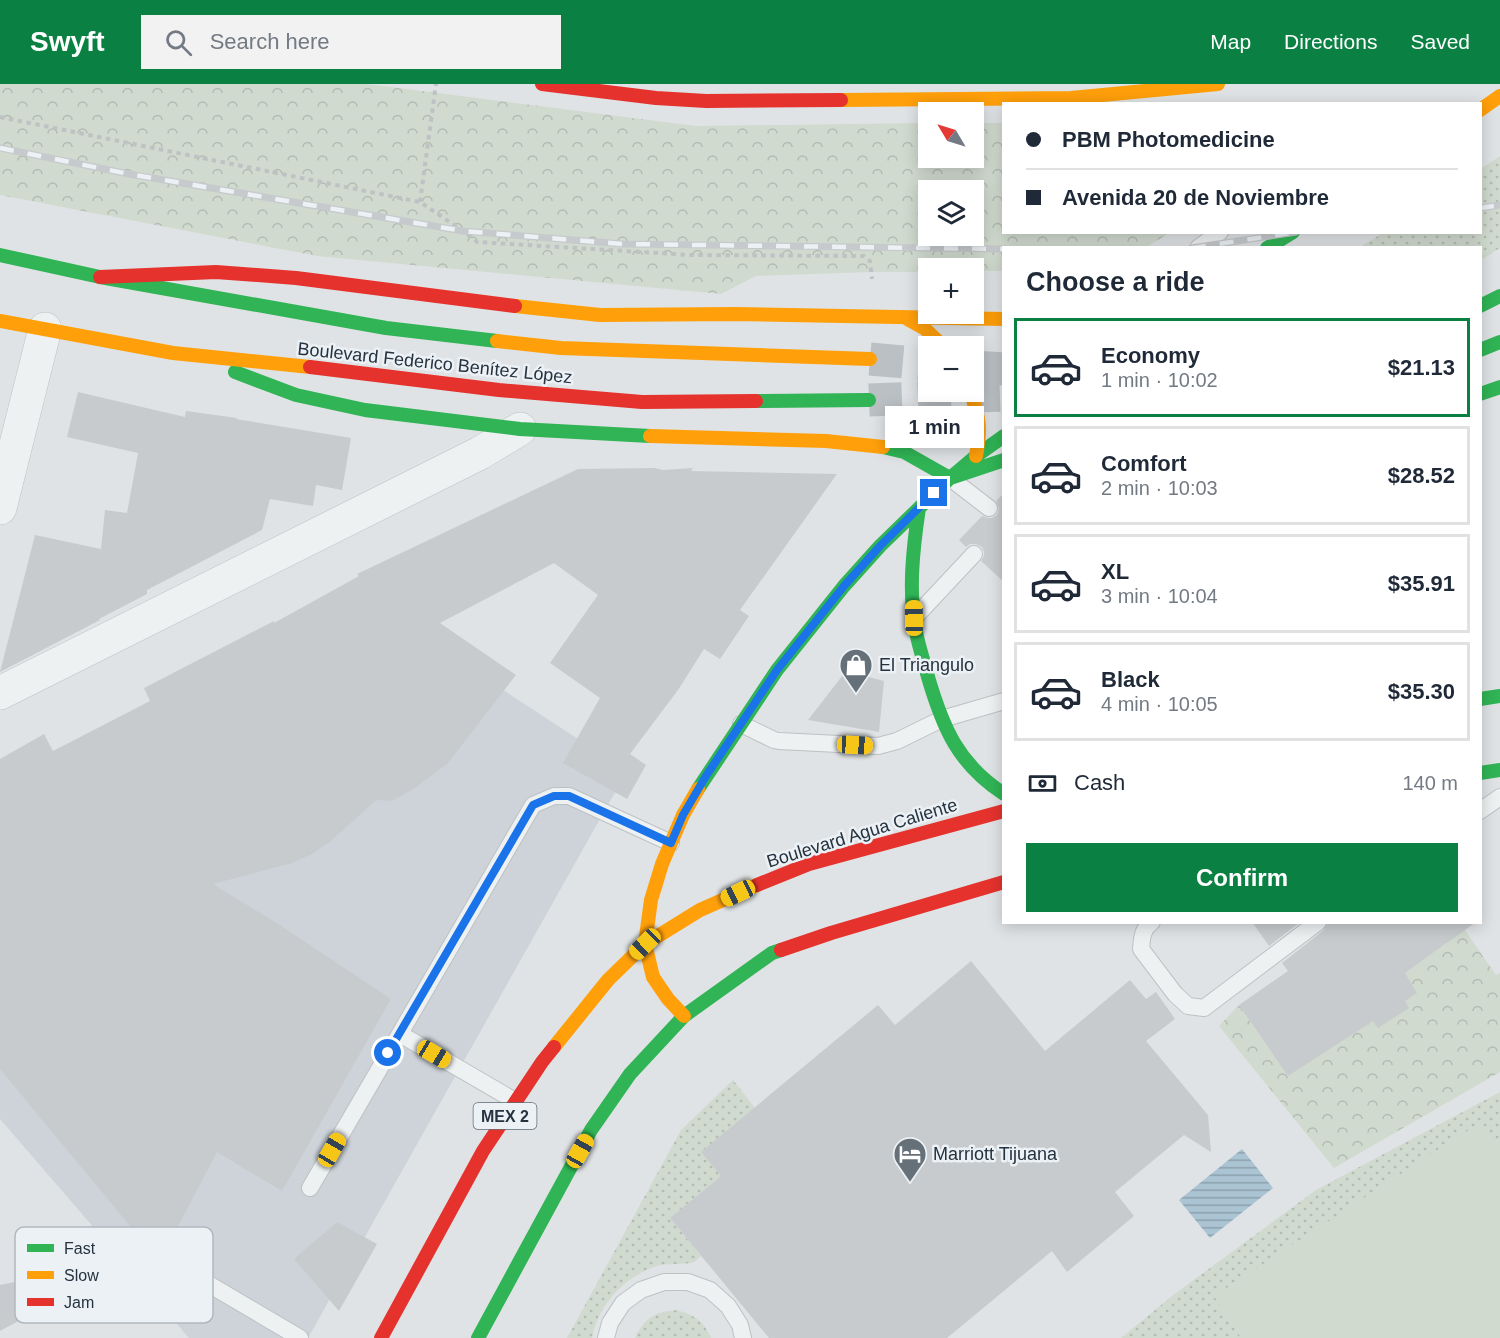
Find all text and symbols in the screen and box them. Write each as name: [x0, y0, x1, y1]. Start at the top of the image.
search box: [141, 15, 561, 69]
text: Swyft: [30, 26, 105, 57]
icon: search: [162, 26, 195, 59]
text: Search here: [210, 29, 330, 54]
text: Map: [1210, 30, 1251, 53]
text: Directions: [1284, 30, 1377, 53]
text: Saved: [1410, 30, 1470, 53]
north arrow: [918, 102, 984, 168]
map controls: [918, 102, 984, 402]
text: PBM Photomedicine: [1062, 127, 1275, 152]
button: layers: [918, 180, 984, 246]
text: Avenida 20 de Noviembre: [1062, 185, 1329, 210]
button: +: [918, 258, 984, 324]
text: Choose a ride: [1026, 267, 1205, 297]
button: −: [918, 336, 984, 402]
street label: Boulevard Federico Benítez López: [297, 339, 573, 387]
icon: car: [1029, 341, 1083, 395]
text: Economy: [1101, 343, 1200, 368]
text: $21.13: [1388, 355, 1455, 380]
text: 1 min · 10:02: [1101, 369, 1218, 391]
callout: 1 min: [884, 406, 984, 448]
text: 1 min: [908, 416, 961, 438]
icon: car: [1029, 449, 1083, 503]
text: Comfort: [1101, 451, 1187, 476]
text: $28.52: [1388, 463, 1455, 488]
text: 2 min · 10:03: [1101, 477, 1218, 499]
route end: [920, 479, 947, 506]
icon: car: [1029, 557, 1083, 611]
text: XL: [1101, 559, 1129, 584]
text: $35.91: [1388, 571, 1455, 596]
text: 3 min · 10:04: [1101, 585, 1218, 607]
car: [905, 600, 923, 636]
shop icon: El Triangulo: [838, 647, 874, 694]
place label: El Triangulo: [879, 655, 974, 675]
icon: car: [1029, 665, 1083, 719]
text: Black: [1101, 667, 1160, 692]
text: $35.30: [1388, 679, 1455, 704]
text: 4 min · 10:05: [1101, 693, 1218, 715]
car: [837, 735, 873, 755]
icon: cash: [1026, 767, 1059, 800]
text: Cash: [1074, 770, 1125, 795]
text: 140 m: [1402, 772, 1458, 794]
street label: Boulevard Agua Caliente: [764, 794, 960, 872]
button: Confirm: [1026, 843, 1458, 912]
car: [718, 877, 758, 909]
car: [626, 925, 664, 963]
car: [414, 1037, 454, 1071]
route start: [374, 1039, 401, 1066]
road number: MEX 2: [474, 1103, 536, 1129]
car: [315, 1130, 349, 1170]
car: [563, 1131, 597, 1171]
hotel icon: Marriott Tijuana: [892, 1136, 928, 1183]
place label: Marriott Tijuana: [933, 1144, 1058, 1164]
legend: [15, 1227, 213, 1323]
text: Fast: [64, 1240, 96, 1257]
text: Slow: [64, 1267, 99, 1284]
text: Jam: [64, 1294, 94, 1311]

